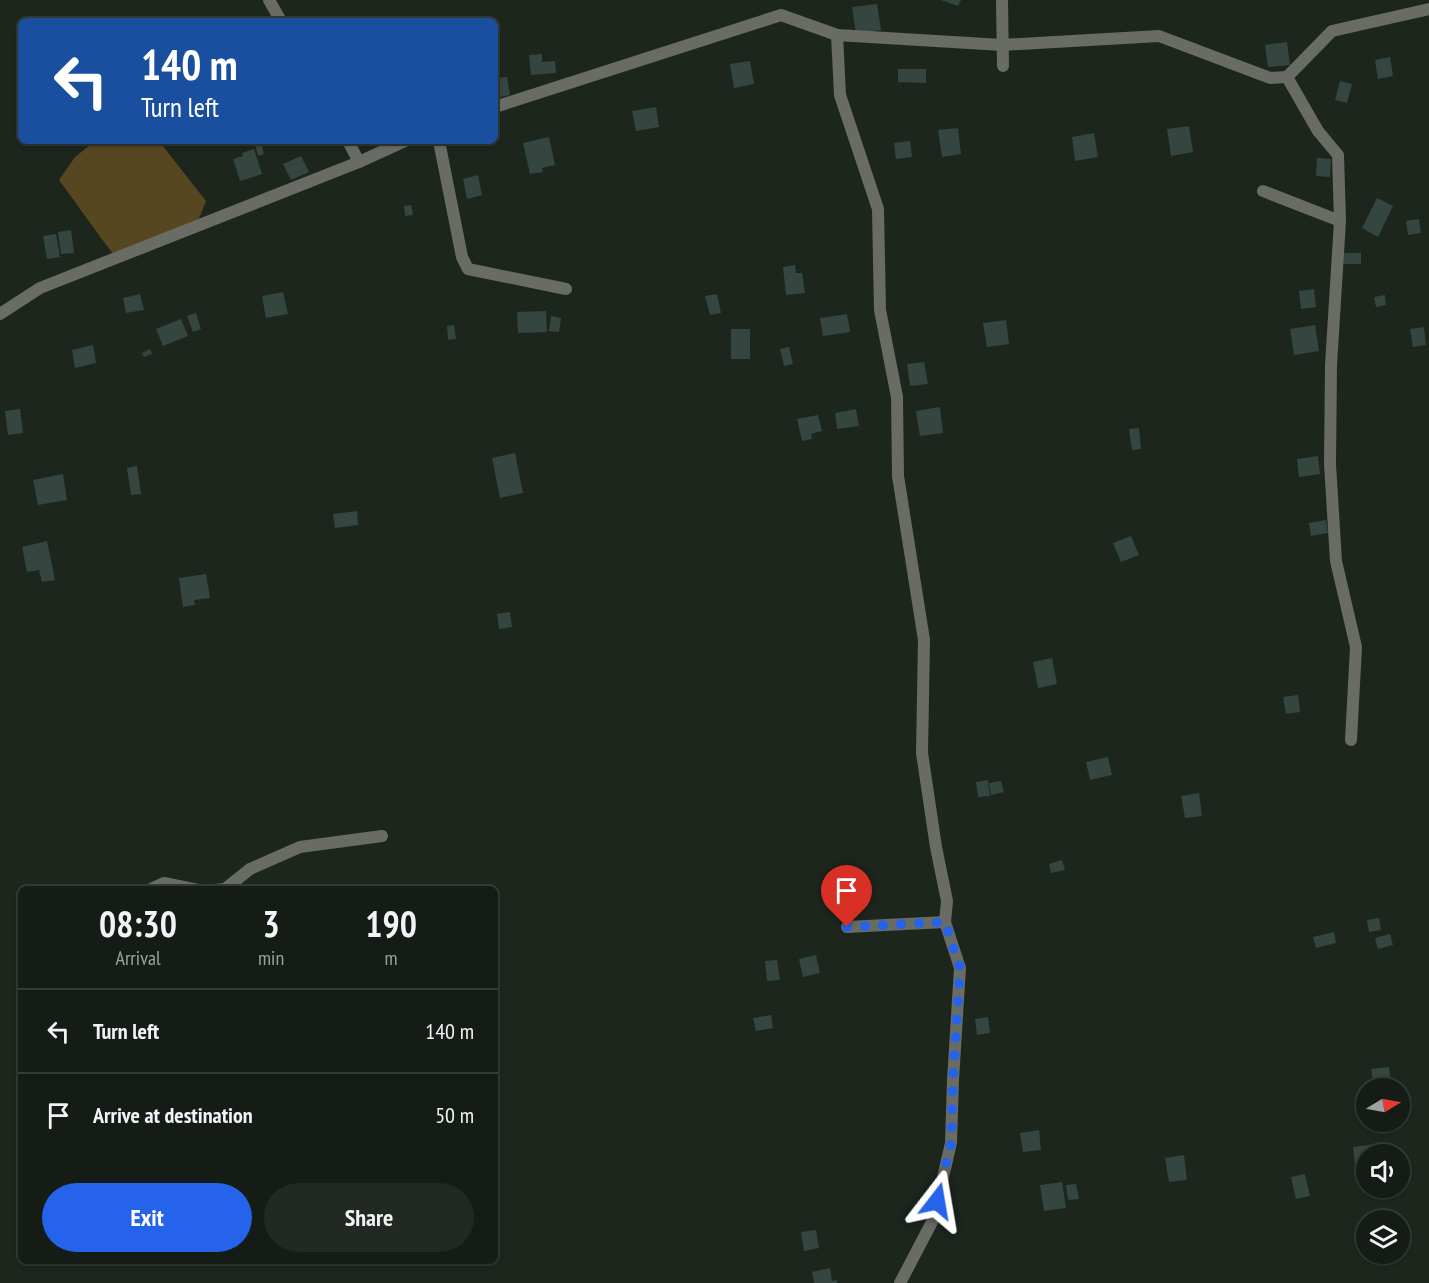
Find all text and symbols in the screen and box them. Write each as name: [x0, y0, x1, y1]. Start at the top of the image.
text: 140 m: [141, 37, 238, 92]
icon: left: [42, 42, 120, 120]
text: Turn left: [141, 90, 219, 124]
pin: [821, 865, 872, 927]
icon: arrive: [830, 874, 863, 907]
text: 08:30: [99, 900, 177, 947]
text: 3: [262, 900, 280, 947]
text: 190: [365, 900, 417, 947]
text: Arrival: [115, 945, 161, 971]
text: min: [258, 945, 284, 971]
text: m: [385, 945, 398, 971]
icon: left: [42, 1015, 75, 1048]
text: Turn left: [93, 1017, 159, 1045]
text: 140 m: [425, 1017, 474, 1045]
north arrow: [1356, 1078, 1410, 1132]
map controls: [1356, 1078, 1410, 1264]
icon: arrive: [42, 1099, 75, 1132]
text: Arrive at destination: [93, 1101, 253, 1129]
text: 50 m: [435, 1101, 474, 1129]
button: sound: [1356, 1144, 1410, 1198]
position arrow: [905, 1169, 969, 1233]
button: Exit: [42, 1183, 252, 1252]
button: Share: [264, 1183, 474, 1252]
button: layers: [1356, 1210, 1410, 1264]

